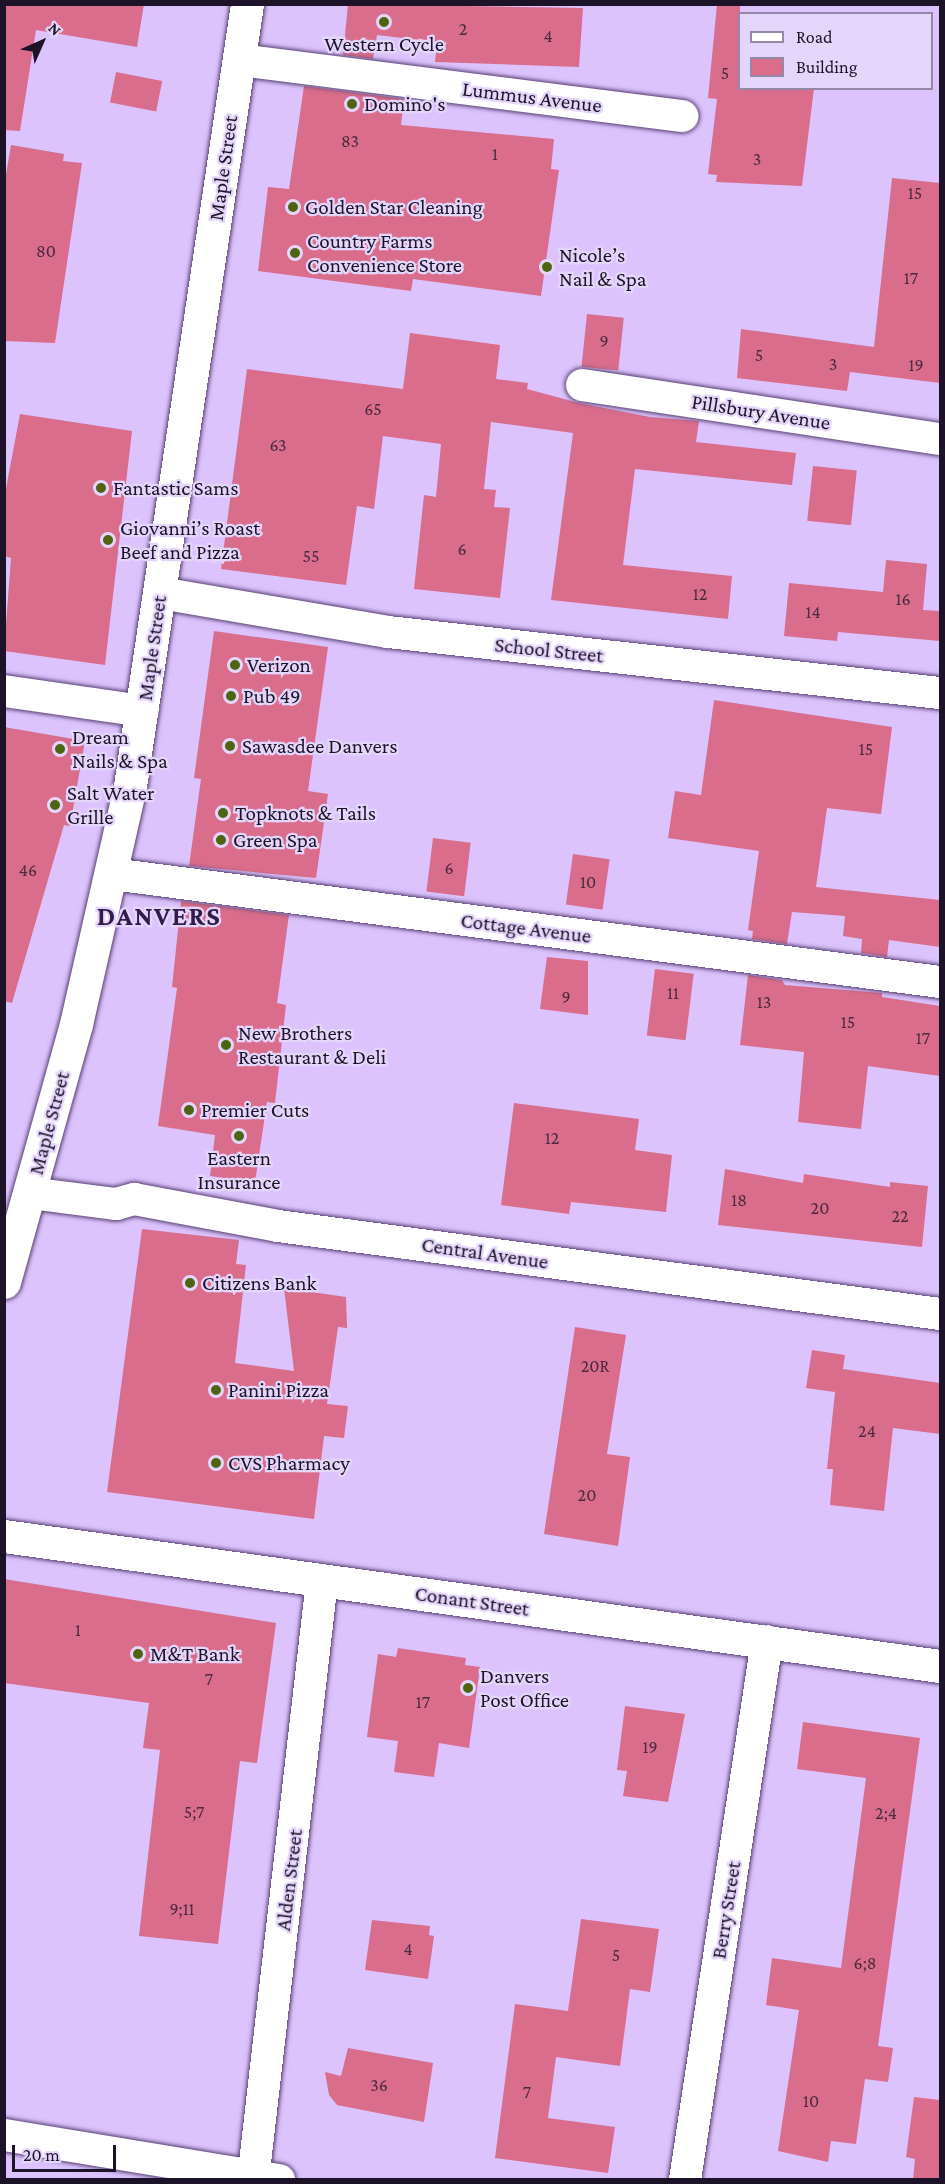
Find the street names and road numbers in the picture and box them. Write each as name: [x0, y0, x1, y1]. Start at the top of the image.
street label: Lummus Avenue: [461, 76, 603, 118]
street label: Maple Street: [203, 114, 243, 222]
street label: Pillsbury Avenue: [690, 389, 832, 435]
street label: Maple Street: [132, 594, 172, 702]
street label: School Street: [493, 632, 605, 668]
street label: Cottage Avenue: [459, 907, 593, 949]
street label: Maple Street: [23, 1069, 75, 1177]
street label: Central Avenue: [420, 1232, 550, 1274]
street label: Conant Street: [413, 1581, 531, 1621]
street label: Alden Street: [270, 1828, 308, 1932]
street label: Berry Street: [706, 1859, 746, 1961]

